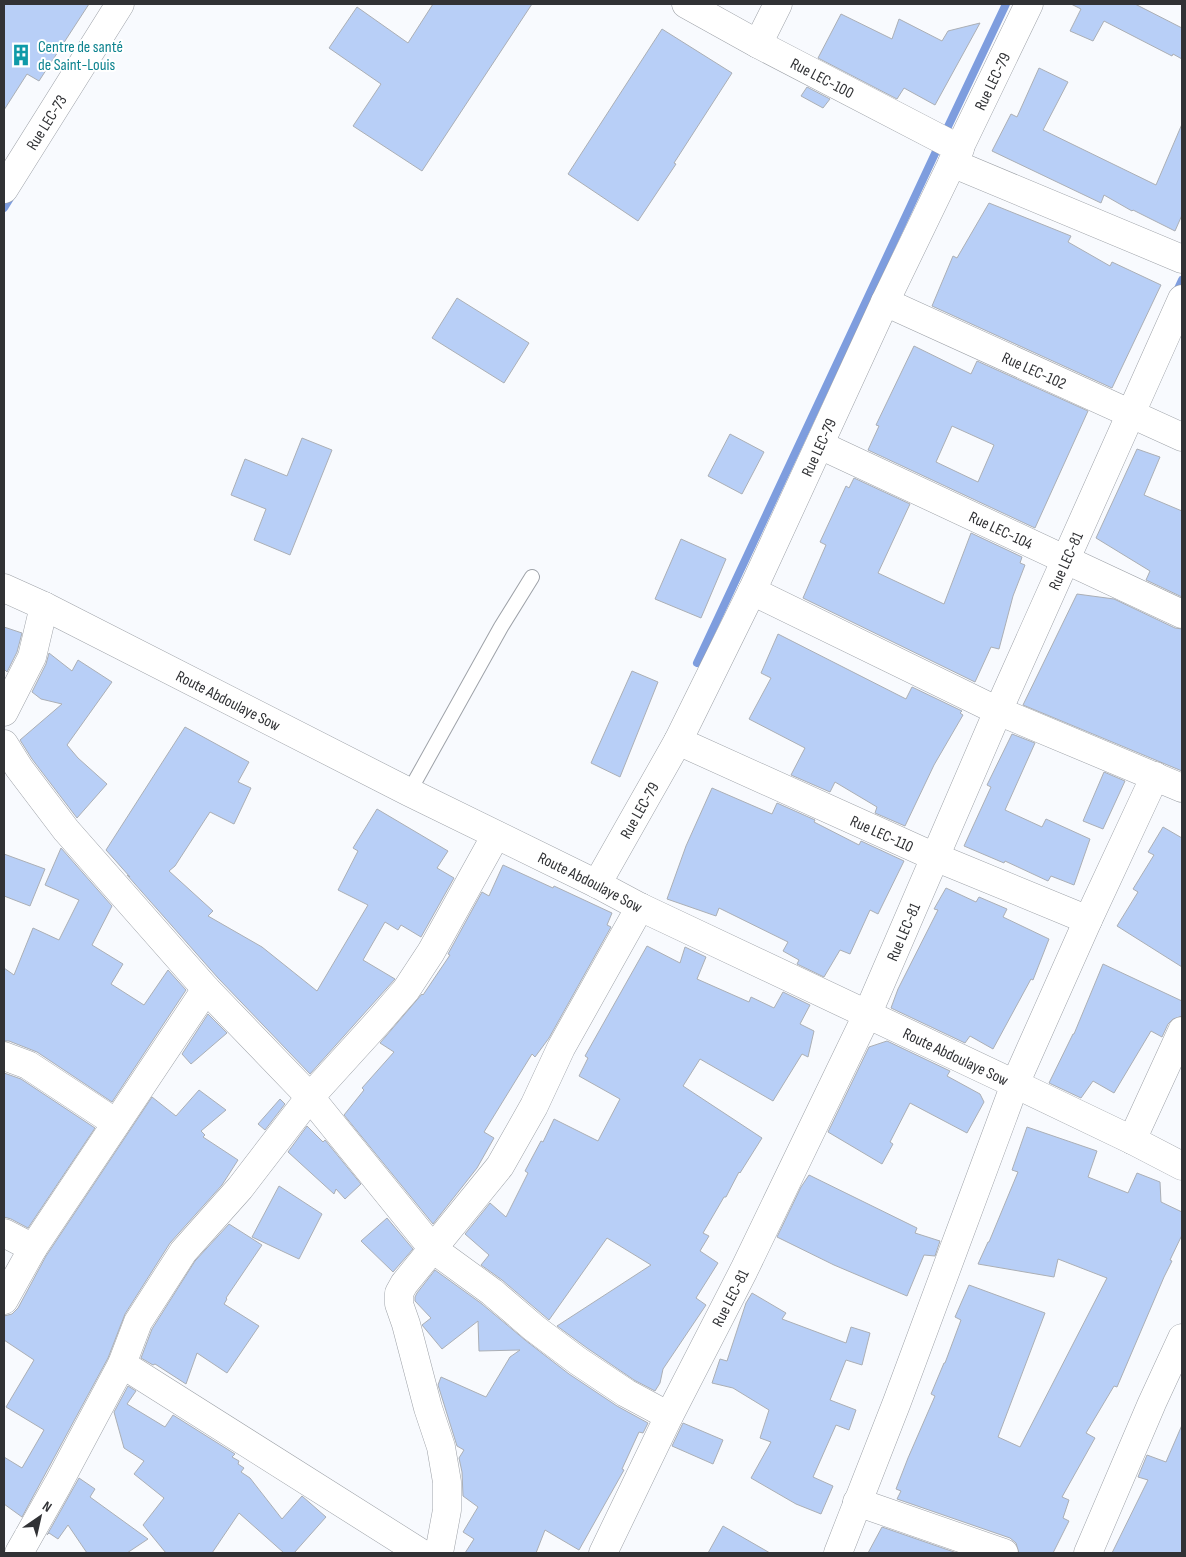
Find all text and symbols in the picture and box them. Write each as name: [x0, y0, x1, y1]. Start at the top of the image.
place label: Centre de santé de Saint-Louis: [38, 38, 123, 75]
building icon: Centre de santé de Saint-Louis: [8, 42, 34, 68]
street label: Rue LEC-79: [971, 50, 1015, 114]
street label: Rue LEC-100: [787, 55, 857, 103]
street label: Rue LEC-73: [23, 92, 72, 154]
street label: Rue LEC-102: [999, 348, 1069, 394]
street label: Rue LEC-79: [798, 416, 841, 480]
street label: Rue LEC-104: [966, 508, 1036, 554]
street label: Rue LEC-81: [1045, 529, 1088, 593]
street label: Route Abdoulaye Sow: [173, 667, 283, 736]
street label: Rue LEC-79: [617, 779, 664, 842]
street label: Rue LEC-110: [847, 812, 916, 857]
street label: Route Abdoulaye Sow: [535, 849, 645, 918]
street label: Rue LEC-81: [883, 900, 925, 964]
street label: Route Abdoulaye Sow: [899, 1024, 1011, 1091]
street label: Rue LEC-81: [709, 1266, 754, 1330]
north arrow: [15, 1492, 65, 1542]
text: N: [39, 1497, 55, 1516]

